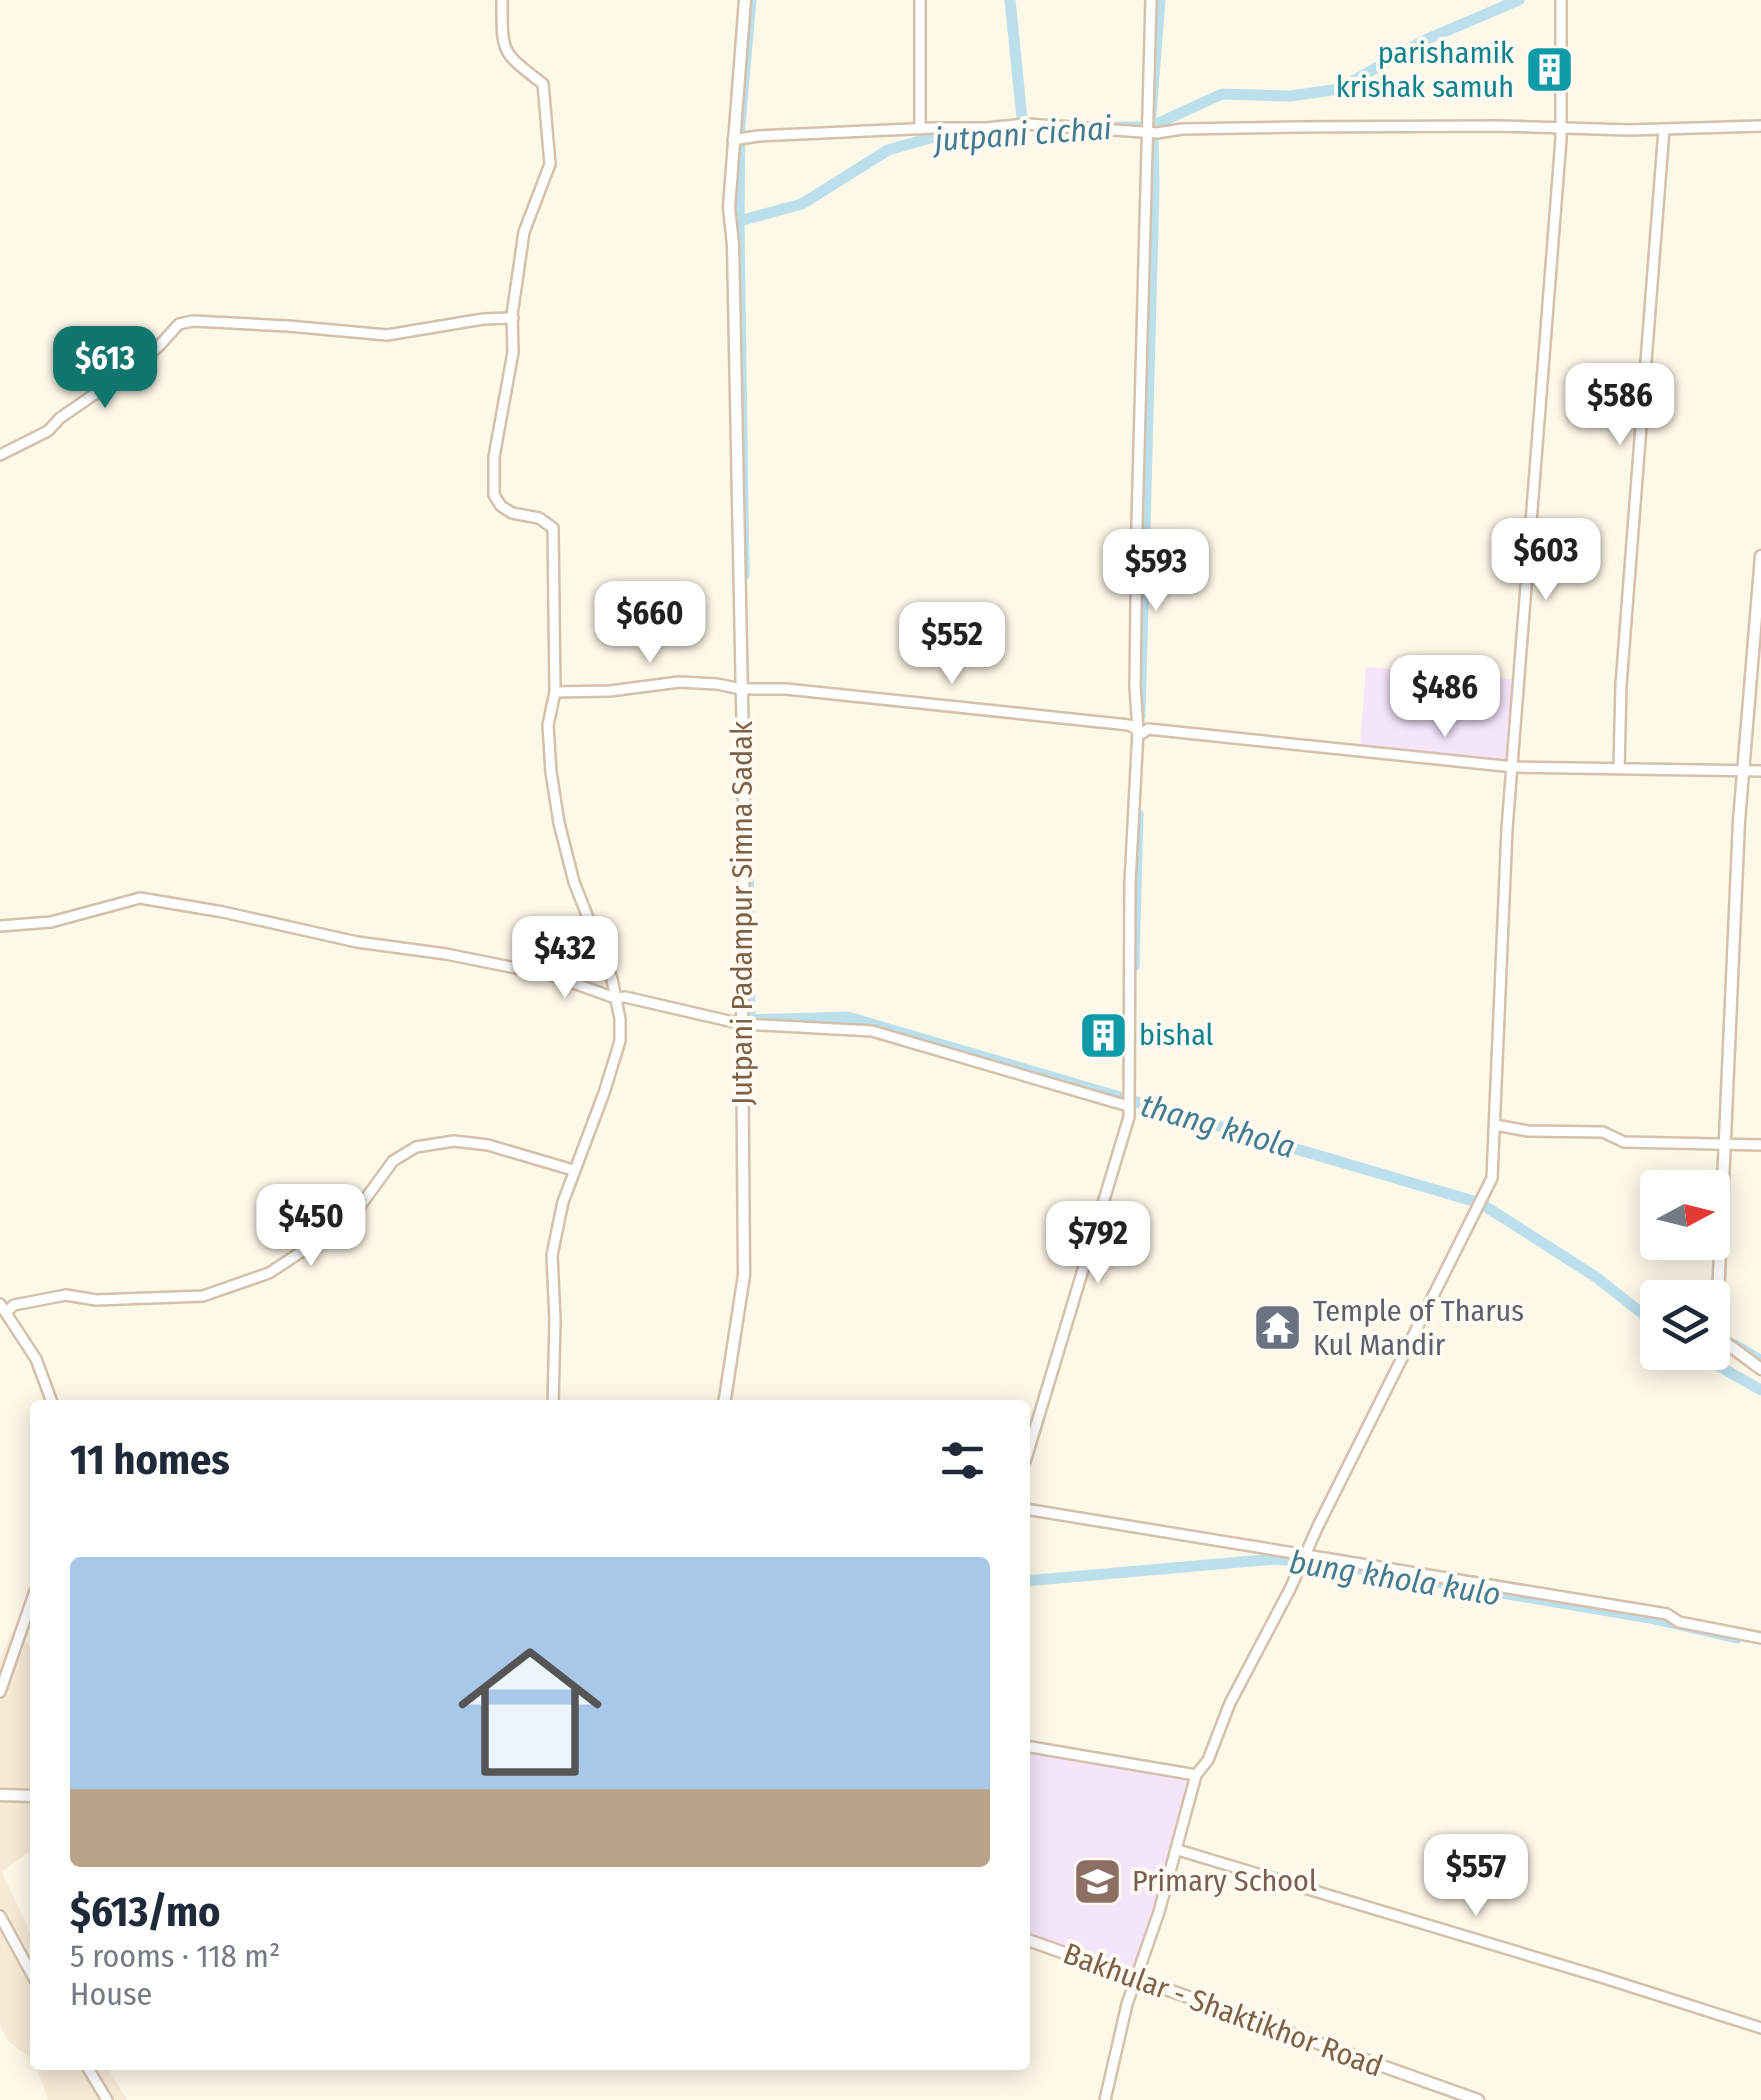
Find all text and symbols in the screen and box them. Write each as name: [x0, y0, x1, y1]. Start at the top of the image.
place label: parishamik krishak samuh: [1336, 35, 1514, 105]
building icon: parishamik krishak samuh: [1523, 44, 1575, 96]
water label: jutpani cichai: [930, 109, 1113, 159]
pin: $613: [46, 326, 164, 411]
text: $613: [75, 339, 135, 377]
pin: $586: [1561, 363, 1679, 448]
text: $586: [1587, 376, 1653, 414]
pin: $603: [1487, 518, 1605, 603]
pin: $593: [1097, 529, 1215, 614]
text: $603: [1514, 531, 1578, 569]
text: $593: [1125, 542, 1187, 580]
pin: $660: [591, 581, 709, 666]
text: $660: [617, 594, 683, 632]
pin: $552: [893, 602, 1011, 687]
text: $552: [921, 615, 983, 653]
pin: $486: [1386, 655, 1504, 740]
text: $486: [1412, 668, 1478, 706]
street label: Jutpani Padampur Simna Sadak: [724, 721, 760, 1105]
pin: $432: [506, 916, 624, 1001]
text: $432: [534, 929, 596, 967]
building icon: bishal: [1078, 1009, 1130, 1061]
place label: bishal: [1139, 1017, 1214, 1053]
water label: thang khola: [1136, 1086, 1300, 1166]
north arrow: [1640, 1170, 1730, 1260]
map controls: [1640, 1170, 1730, 1370]
pin: $450: [252, 1184, 370, 1269]
text: $450: [278, 1197, 344, 1235]
pin: $792: [1039, 1201, 1157, 1286]
text: $792: [1068, 1214, 1128, 1252]
button: layers: [1640, 1280, 1730, 1370]
place label: Temple of Tharus Kul Mandir: [1313, 1293, 1524, 1363]
temple icon: Temple of Tharus Kul Mandir: [1252, 1302, 1304, 1354]
icon: filters: [935, 1433, 990, 1488]
text: 11 homes: [70, 1435, 230, 1485]
water label: bung khola kulo: [1287, 1543, 1503, 1613]
icon: home: [440, 1622, 620, 1802]
pin: $557: [1417, 1834, 1535, 1919]
text: $557: [1446, 1847, 1506, 1885]
school or university icon: Primary School: [1071, 1855, 1123, 1907]
place label: Primary School: [1132, 1863, 1317, 1899]
text: $613/mo: [70, 1887, 220, 1937]
street label: Bakhular - Shaktikhor Road: [1059, 1936, 1387, 2084]
text: 5 rooms · 118 m²: [70, 1937, 280, 1975]
text: House: [70, 1975, 152, 2013]

